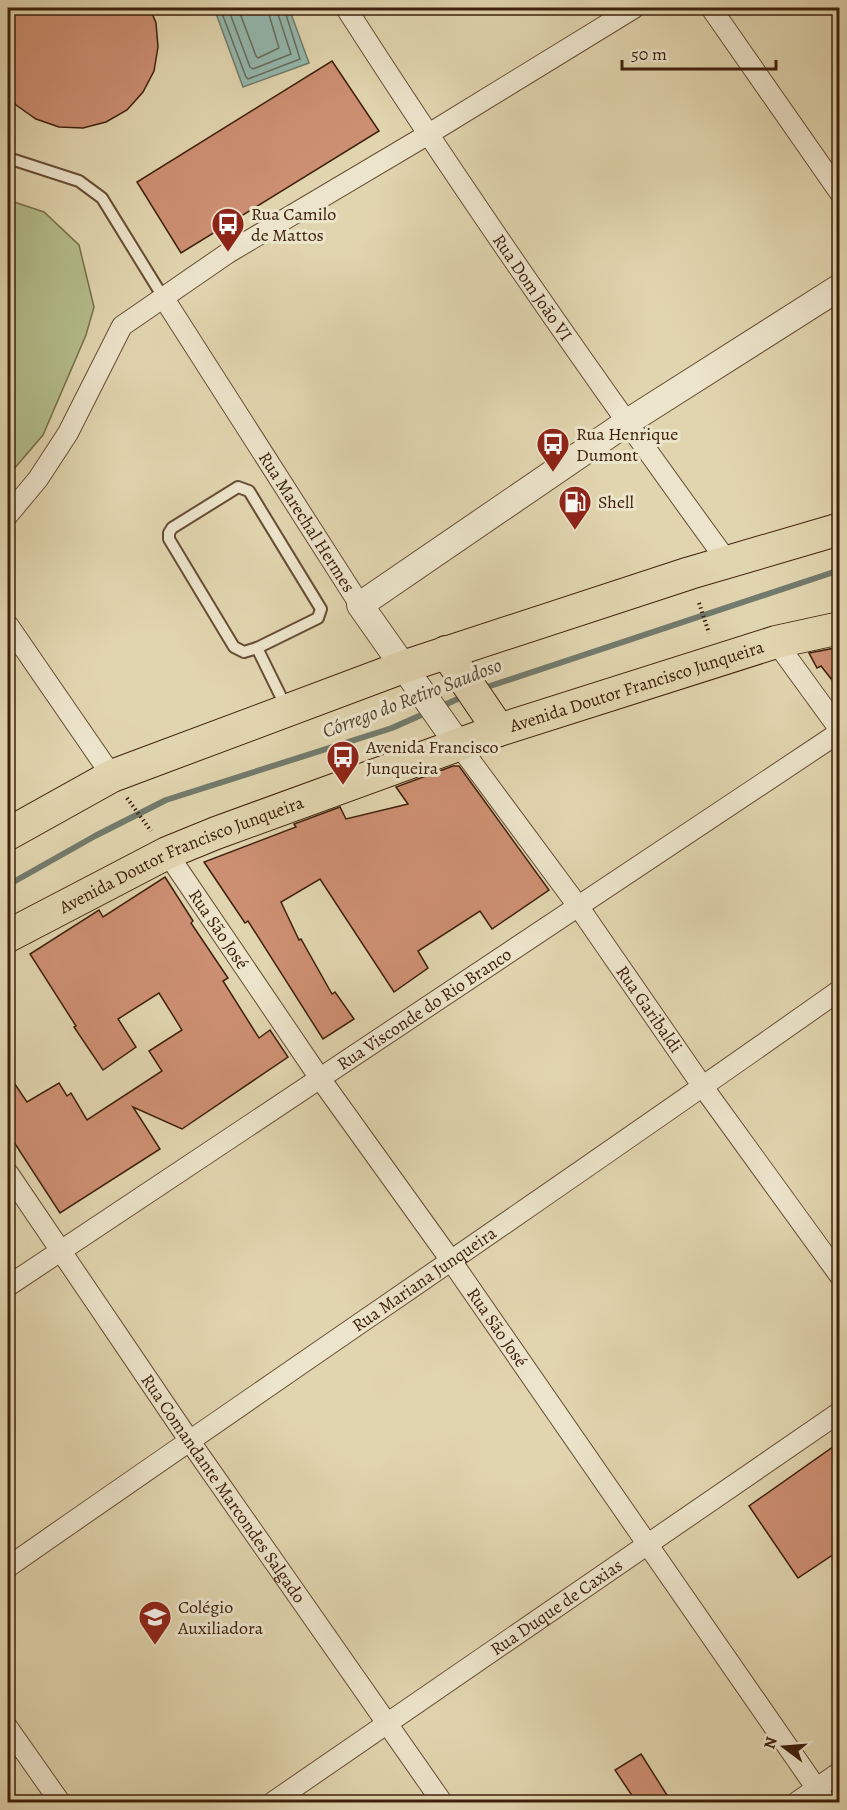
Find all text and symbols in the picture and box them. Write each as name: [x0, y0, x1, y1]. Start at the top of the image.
scale bar: [622, 33, 776, 71]
text: 50 m: [631, 42, 667, 66]
place label: Rua Camilo de Mattos: [251, 202, 336, 247]
bus stop icon: Rua Camilo de Mattos: [210, 206, 246, 253]
street label: Rua Dom João VI: [487, 229, 578, 346]
place label: Rua Henrique Dumont: [576, 422, 678, 467]
bus stop icon: Rua Henrique Dumont: [535, 426, 571, 473]
street label: Rua Marechal Hermes: [253, 447, 361, 597]
fuel station icon: Shell: [557, 484, 593, 531]
place label: Shell: [598, 490, 634, 514]
street label: Avenida Doutor Francisco Junqueira: [506, 634, 767, 738]
water label: Córrego do Retiro Saudoso: [318, 651, 506, 745]
place label: Avenida Francisco Junqueira: [365, 735, 499, 780]
bus stop icon: Avenida Francisco Junqueira: [325, 739, 361, 786]
street label: Avenida Doutor Francisco Junqueira: [54, 790, 308, 920]
street label: Rua São José: [183, 884, 254, 974]
street label: Rua Visconde do Rio Branco: [332, 942, 516, 1076]
street label: Rua Garibaldi: [611, 961, 688, 1058]
street label: Rua Mariana Junqueira: [347, 1221, 502, 1337]
street label: Rua São José: [461, 1283, 533, 1372]
street label: Rua Comandante Marcondes Salgado: [136, 1369, 311, 1608]
street label: Rua Duque de Caxias: [486, 1553, 627, 1661]
place label: Colégio Auxiliadora: [177, 1595, 264, 1640]
school or university icon: Colégio Auxiliadora: [137, 1599, 173, 1646]
north arrow: [754, 1717, 814, 1777]
text: N: [758, 1734, 783, 1752]

